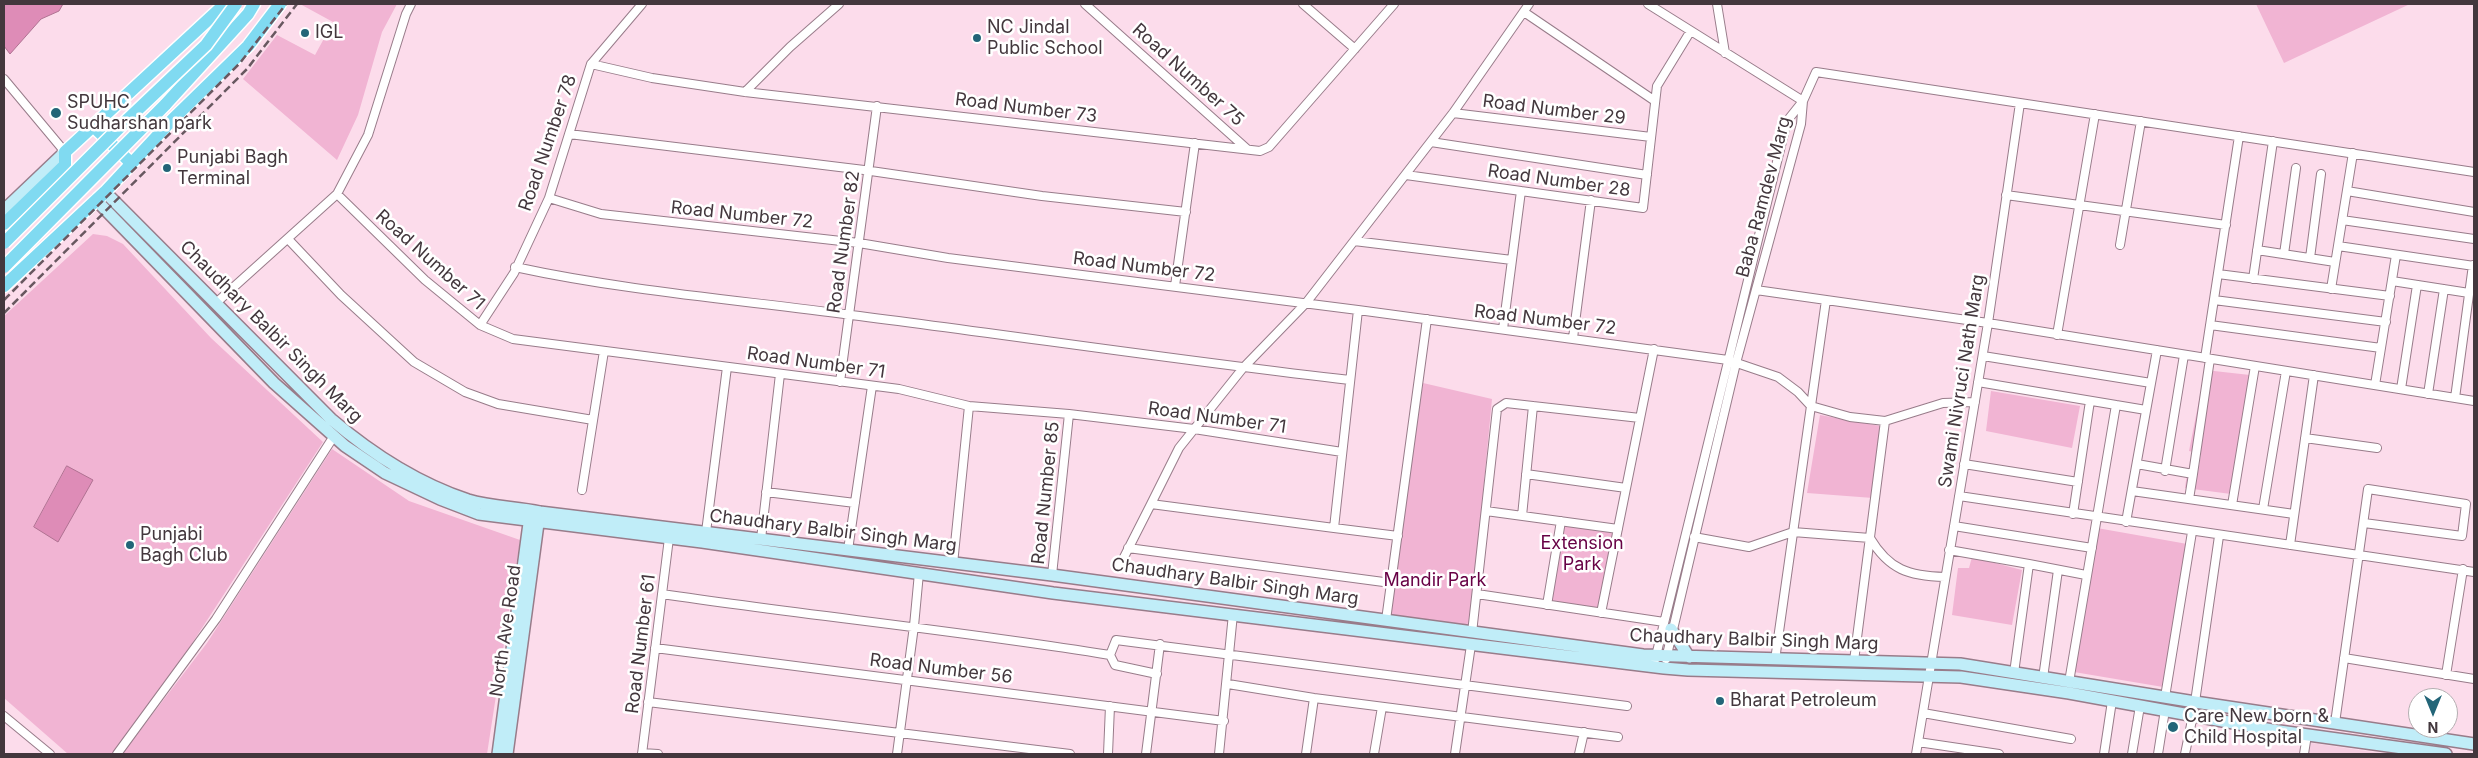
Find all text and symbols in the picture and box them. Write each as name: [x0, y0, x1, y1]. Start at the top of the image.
place label: NC Jindal Public School: [987, 17, 1103, 59]
street label: Road Number 75: [1128, 19, 1248, 131]
place label: IGL: [315, 22, 343, 44]
marker: IGL: [299, 27, 311, 39]
marker: NC Jindal Public School: [971, 32, 983, 44]
street label: Road Number 78: [515, 72, 581, 214]
street label: Road Number 73: [954, 89, 1098, 127]
street label: Road Number 29: [1481, 91, 1627, 129]
place label: SPUHC Sudharshan park: [67, 92, 212, 134]
marker: SPUHC Sudharshan park: [49, 106, 63, 120]
street label: Baba Ramdev Marg: [1732, 114, 1796, 280]
place label: Punjabi Bagh Terminal: [177, 147, 288, 190]
street label: Road Number 28: [1486, 160, 1632, 202]
marker: Punjabi Bagh Terminal: [161, 162, 173, 174]
street label: Road Number 82: [823, 169, 865, 315]
street label: Road Number 72: [670, 197, 814, 233]
street label: Road Number 71: [371, 205, 489, 315]
street label: Chaudhary Balbir Singh Marg: [175, 236, 367, 428]
street label: Road Number 72: [1072, 248, 1216, 286]
street label: Swami Nivruci Nath Marg: [1934, 273, 1990, 489]
street label: Road Number 72: [1473, 301, 1617, 339]
street label: Road Number 71: [746, 343, 886, 383]
street label: Road Number 71: [1147, 398, 1287, 438]
street label: Road Number 85: [1028, 420, 1064, 566]
street label: Chaudhary Balbir Singh Marg: [708, 505, 958, 557]
place label: Punjabi Bagh Club: [140, 524, 228, 566]
park label: Extension Park: [1540, 533, 1624, 576]
marker: Punjabi Bagh Club: [124, 539, 136, 551]
street label: Chaudhary Balbir Singh Marg: [1110, 554, 1360, 610]
street label: North Ave Road: [486, 564, 526, 698]
park label: Mandir Park: [1384, 570, 1486, 592]
street label: Road Number 61: [622, 573, 660, 715]
street label: Chaudhary Balbir Singh Marg: [1629, 625, 1879, 655]
street label: Road Number 56: [868, 650, 1014, 688]
north arrow: [2408, 688, 2458, 738]
place label: Bharat Petroleum: [1730, 690, 1877, 712]
marker: Bharat Petroleum: [1714, 695, 1726, 707]
place label: Care New born & Child Hospital: [2184, 706, 2329, 749]
text: N: [2428, 719, 2438, 736]
marker: Care New born & Child Hospital: [2166, 720, 2180, 734]

